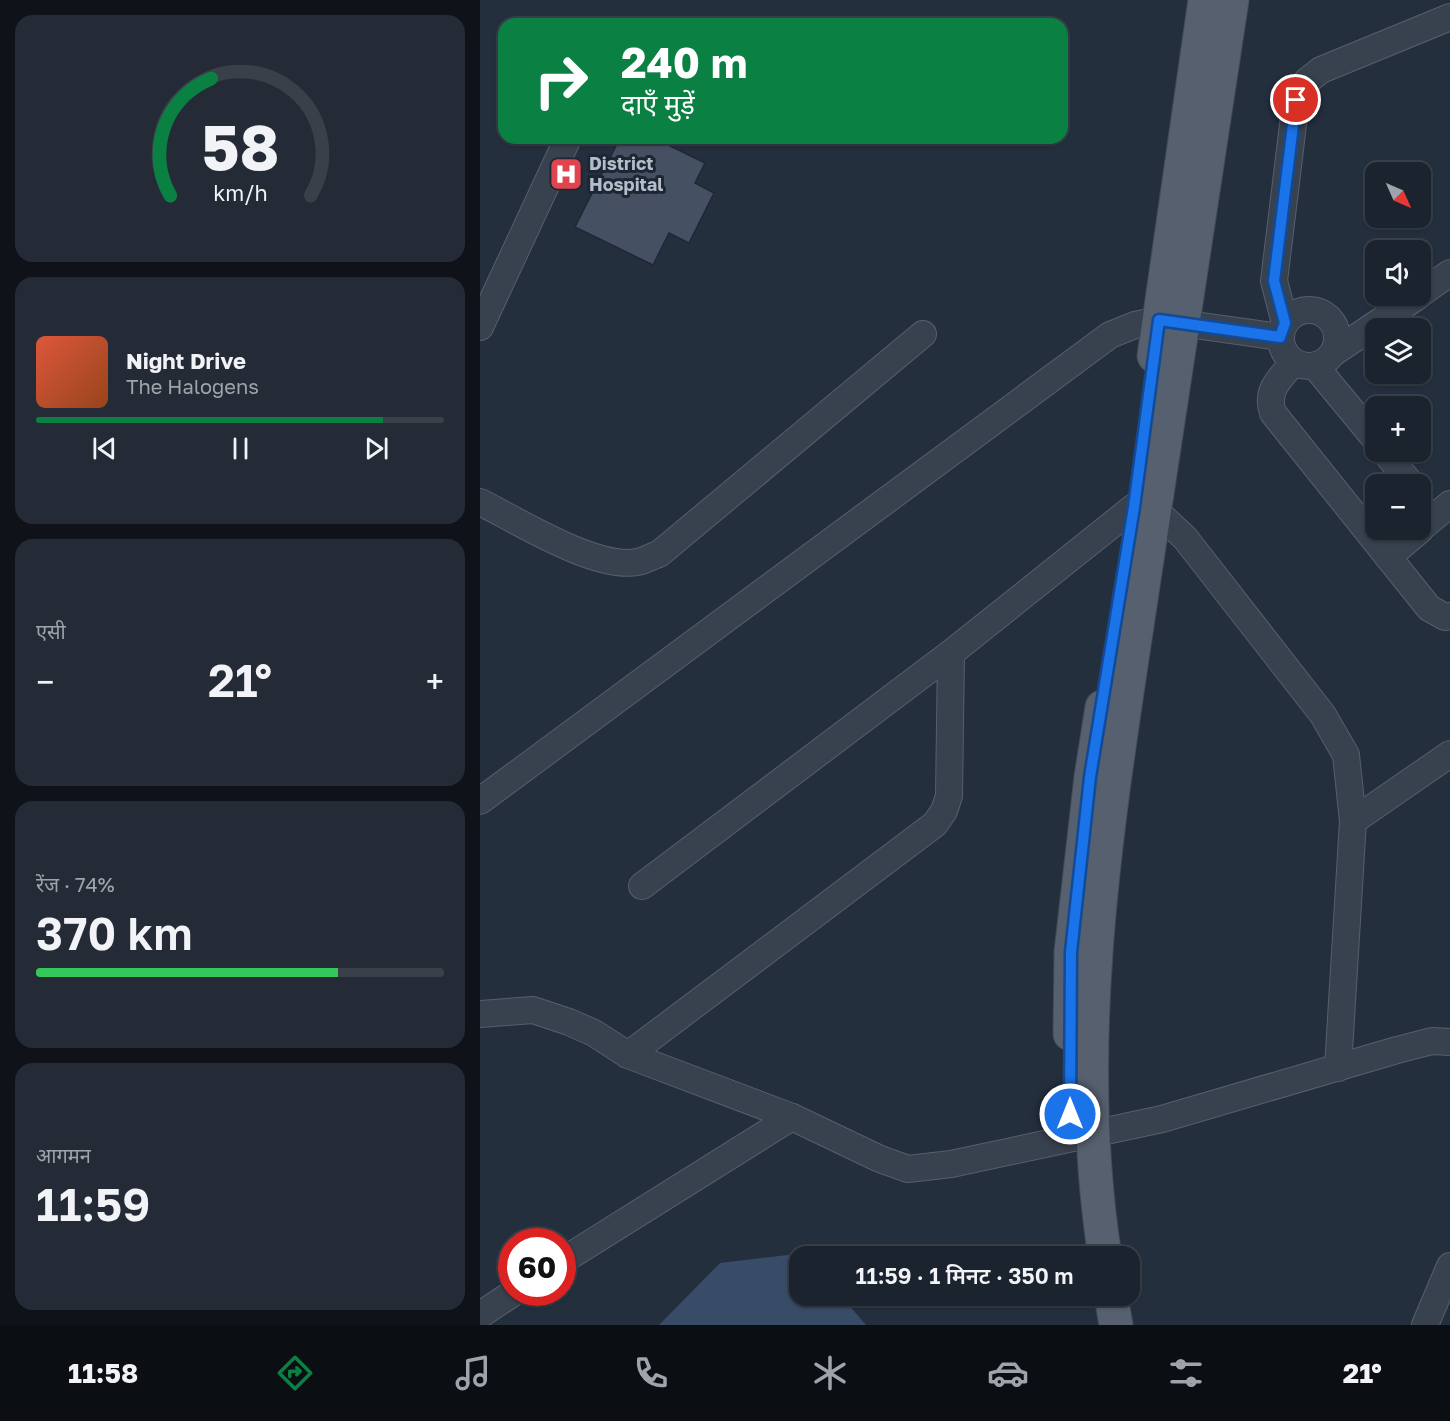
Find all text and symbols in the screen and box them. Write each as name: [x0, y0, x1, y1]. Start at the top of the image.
text: 240 m: [621, 37, 747, 87]
icon: right: [522, 42, 600, 120]
pin: [1270, 74, 1321, 125]
icon: arrive: [1279, 83, 1312, 116]
text: दाएँ मुड़ें: [621, 88, 695, 120]
text: 58: [201, 109, 279, 184]
place label: District Hospital: [589, 152, 663, 195]
hospital icon: District Hospital: [548, 156, 584, 192]
north arrow: [1365, 162, 1431, 228]
map controls: [1365, 162, 1431, 540]
text: km/h: [213, 180, 267, 206]
button: sound: [1365, 240, 1431, 306]
button: layers: [1365, 318, 1431, 384]
text: Night Drive: [126, 347, 246, 374]
text: The Halogens: [126, 374, 259, 398]
button: +: [1365, 396, 1431, 462]
icon: previous: [88, 432, 121, 465]
icon: pause: [224, 432, 257, 465]
icon: next: [360, 432, 393, 465]
button: −: [1365, 474, 1431, 540]
text: एसी: [36, 619, 66, 643]
text: 21°: [208, 653, 272, 707]
text: −: [36, 662, 54, 701]
text: +: [426, 662, 444, 701]
text: रेंज · 74%: [36, 872, 115, 896]
text: 370 km: [36, 906, 193, 960]
position arrow: [1038, 1082, 1102, 1146]
text: आगमन: [36, 1143, 91, 1167]
text: 11:59: [36, 1177, 150, 1231]
speed limit sign: 60: [498, 1228, 576, 1306]
text: 11:59 · 1 मिनट · 350 m: [855, 1262, 1074, 1289]
icon: directions: [274, 1352, 316, 1394]
icon: music: [452, 1352, 494, 1394]
icon: phone: [630, 1352, 672, 1394]
icon: climate: [809, 1352, 851, 1394]
icon: car: [987, 1352, 1029, 1394]
icon: filters: [1165, 1352, 1207, 1394]
text: 11:58: [68, 1357, 138, 1389]
text: 21°: [1343, 1357, 1382, 1389]

